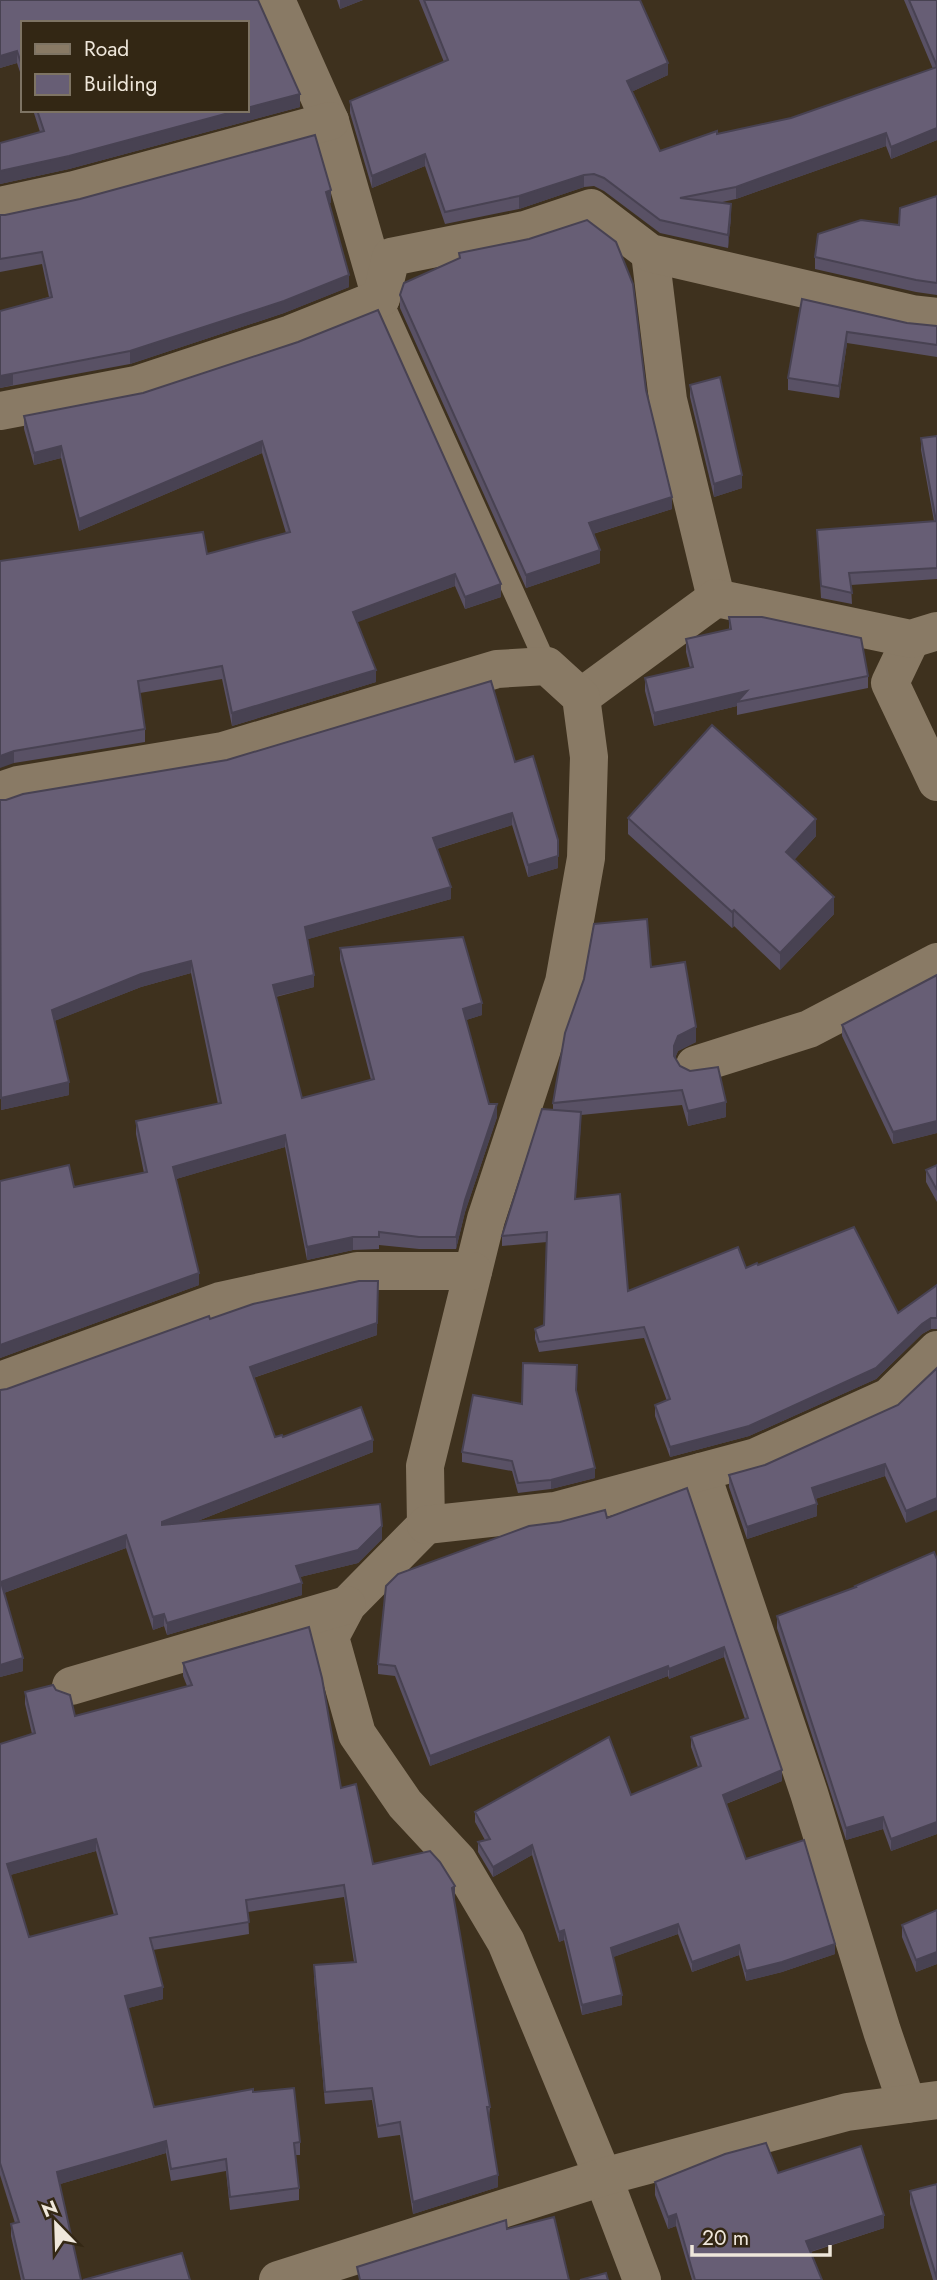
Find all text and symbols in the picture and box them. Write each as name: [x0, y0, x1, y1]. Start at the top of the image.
legend: [21, 21, 248, 112]
text: Road: [84, 34, 129, 64]
text: Building: [84, 69, 157, 99]
north arrow: [21, 2189, 91, 2259]
text: N: [37, 2193, 62, 2224]
scale bar: [692, 2214, 830, 2258]
text: 20 m: [702, 2223, 749, 2253]

